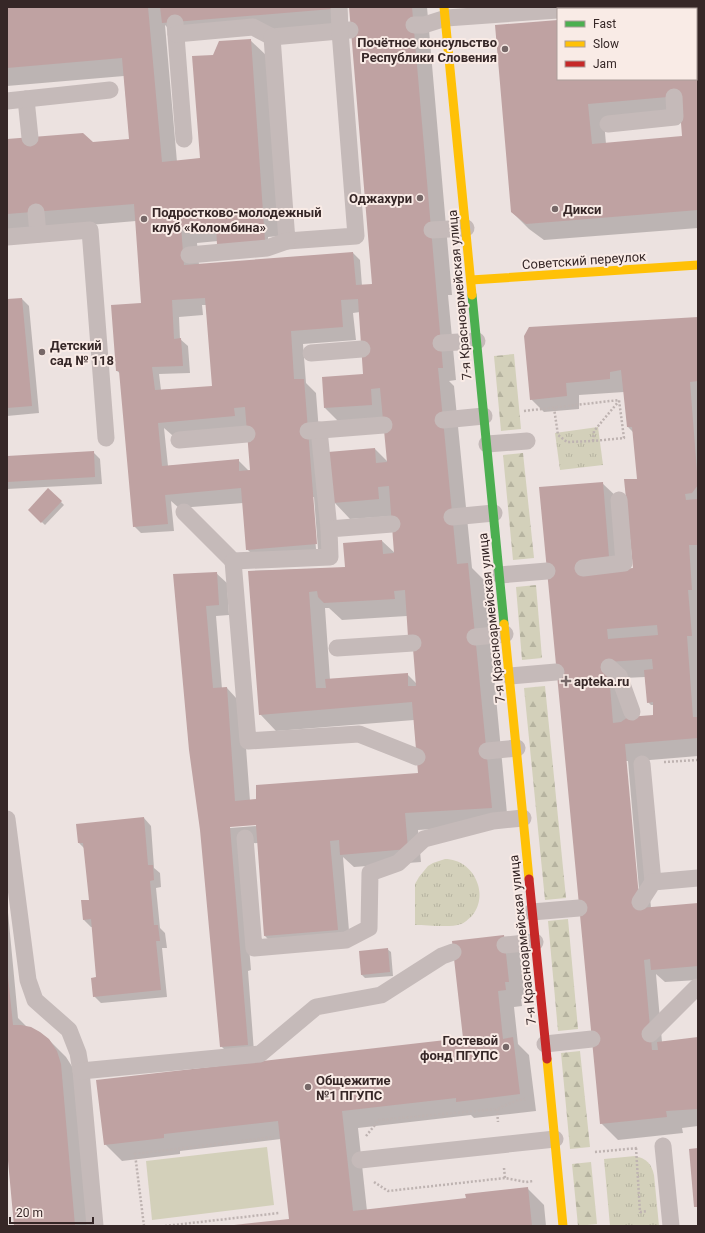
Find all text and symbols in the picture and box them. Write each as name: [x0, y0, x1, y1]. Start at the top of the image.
legend: [557, 8, 697, 80]
text: Fast: [593, 17, 616, 31]
place label: Почётное консульство Республики Словения: [357, 35, 497, 65]
text: Slow: [593, 37, 619, 51]
marker: Почётное консульство Республики Словения: [500, 44, 510, 54]
text: Jam: [593, 57, 617, 71]
place label: Оджахури: [349, 191, 412, 206]
marker: Оджахури: [415, 193, 425, 203]
place label: Дикси: [563, 202, 601, 217]
marker: Дикси: [550, 204, 560, 214]
place label: Подростково-молодежный клуб «Коломбина»: [152, 205, 322, 235]
street label: 7-я Красноармейская улица: [445, 209, 474, 381]
marker: Подростково-молодежный клуб «Коломбина»: [139, 214, 149, 224]
street label: Советский переулок: [522, 249, 647, 272]
place label: Детский сад № 118: [50, 338, 114, 368]
marker: Детский сад № 118: [37, 347, 47, 357]
street label: 7-я Красноармейская улица: [475, 532, 508, 704]
place label: apteka.ru: [574, 674, 629, 689]
marker: apteka.ru: [561, 676, 571, 686]
street label: 7-я Красноармейская улица: [506, 854, 539, 1026]
place label: Гостевой фонд ПГУПС: [420, 1033, 498, 1063]
marker: Гостевой фонд ПГУПС: [501, 1042, 511, 1052]
place label: Общежитие №1 ПГУПС: [316, 1073, 391, 1103]
marker: Общежитие №1 ПГУПС: [303, 1082, 313, 1092]
scale bar: [10, 1199, 93, 1225]
text: 20 m: [16, 1206, 43, 1220]

